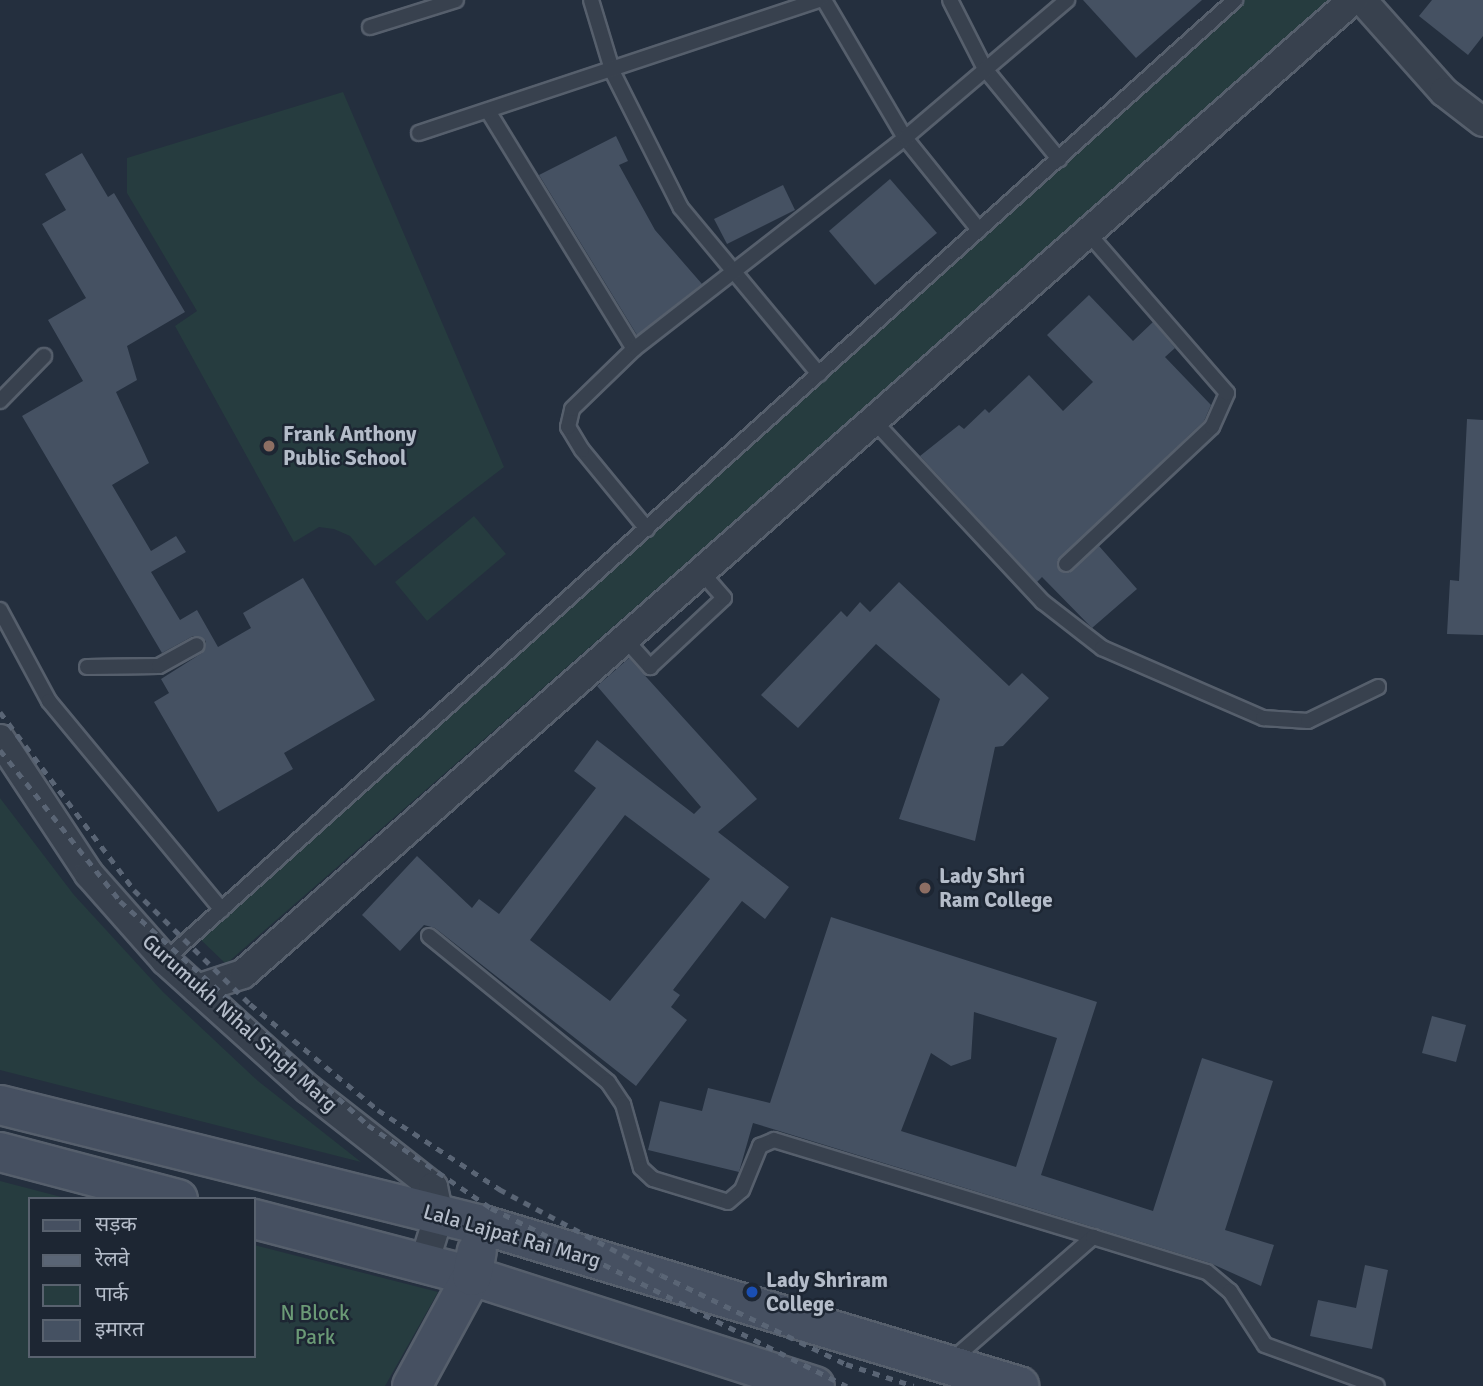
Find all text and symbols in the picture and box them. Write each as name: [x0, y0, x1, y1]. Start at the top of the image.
place label: Frank Anthony Public School: [283, 421, 417, 471]
marker: Frank Anthony Public School: [261, 438, 277, 454]
place label: Lady Shri Ram College: [939, 863, 1053, 913]
marker: Lady Shri Ram College: [917, 880, 933, 896]
street label: Gurumukh Nihal Singh Marg: [137, 929, 343, 1117]
legend: [28, 1197, 256, 1358]
street label: Lala Lajpat Rai Marg: [420, 1199, 604, 1273]
text: सड़क: [95, 1211, 137, 1237]
text: रेलवे: [95, 1246, 130, 1272]
place label: Lady Shriram College: [766, 1267, 888, 1317]
text: पार्क: [95, 1281, 129, 1307]
marker: Lady Shriram College: [744, 1284, 760, 1300]
park label: N Block Park: [281, 1300, 349, 1350]
text: इमारत: [95, 1316, 144, 1342]

